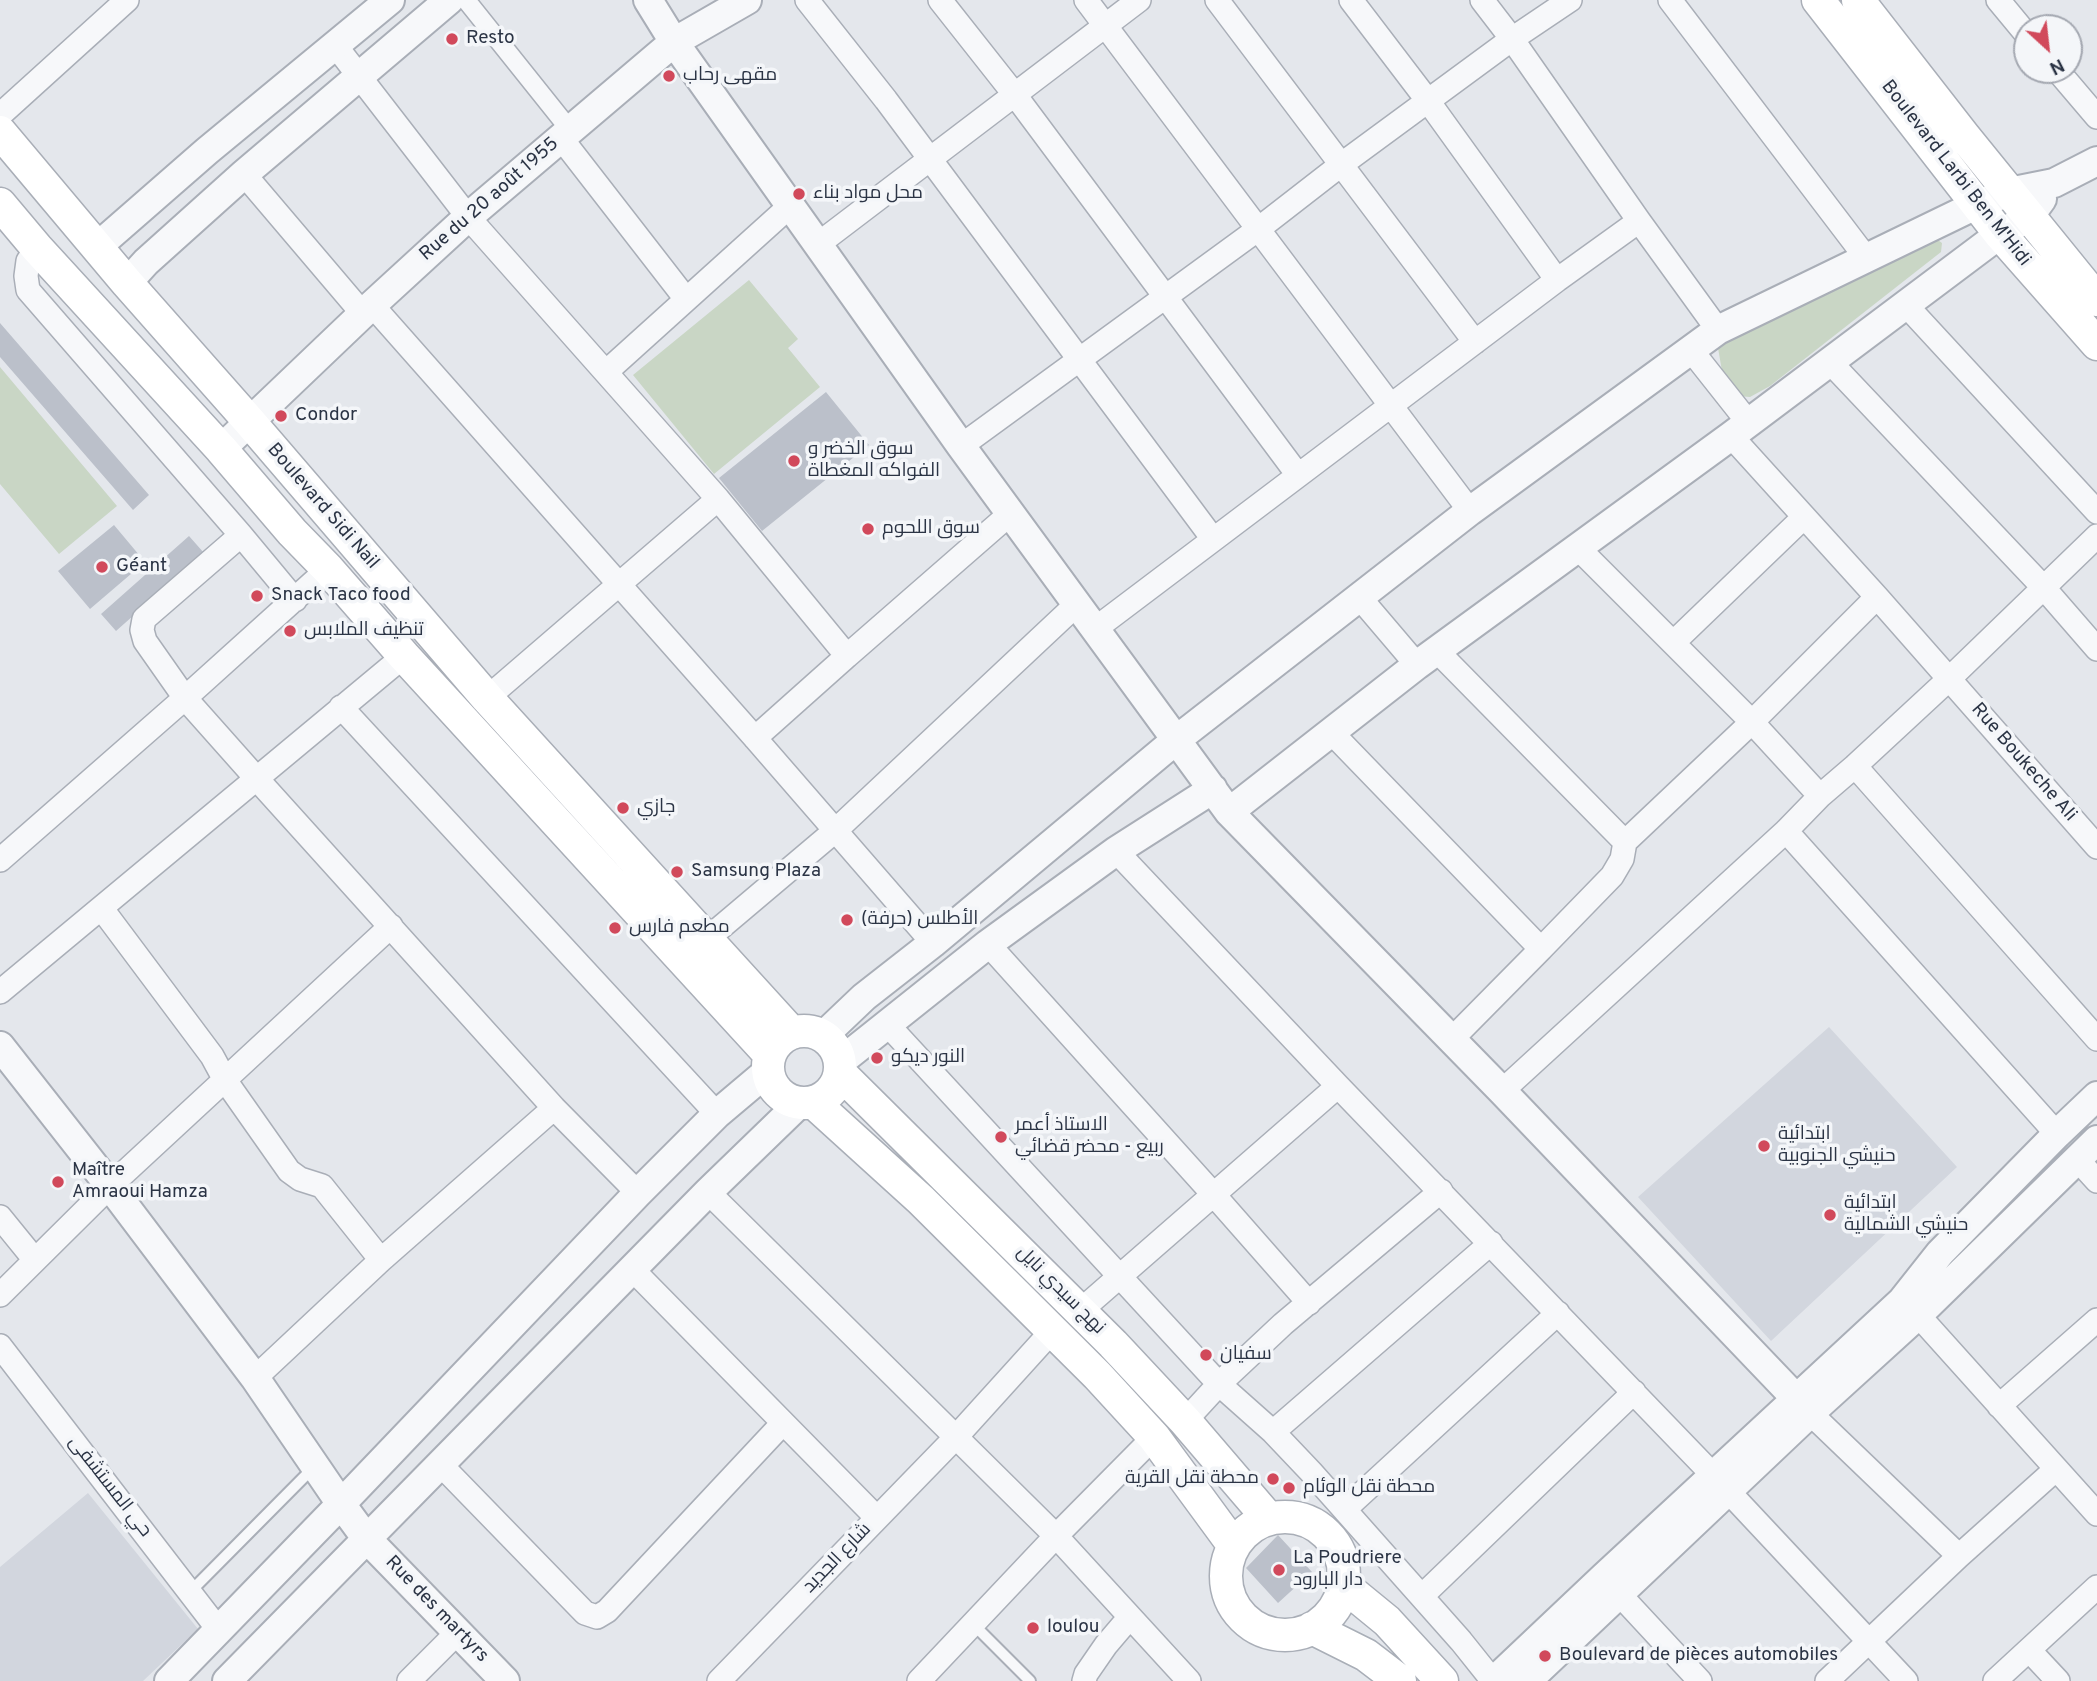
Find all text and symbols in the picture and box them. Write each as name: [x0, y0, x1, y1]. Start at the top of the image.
north arrow: [2013, 14, 2083, 84]
place label: Resto: [466, 28, 515, 50]
marker: Resto: [444, 31, 460, 47]
text: N: [2045, 52, 2068, 80]
place label: مقهى رحاب: [683, 65, 777, 87]
marker: مقهى رحاب: [661, 68, 677, 84]
street label: Boulevard Larbi Ben M'Hidi: [1875, 76, 2035, 272]
street label: Rue du 20 août 1955: [416, 133, 564, 267]
place label: محل مواد بناء: [813, 183, 923, 205]
marker: محل مواد بناء: [791, 186, 807, 202]
place label: Condor: [295, 405, 357, 427]
marker: Condor: [273, 408, 289, 424]
street label: Boulevard Sidi Nail: [261, 439, 383, 575]
place label: سوق الخضر و الفواكه المغطاة: [808, 439, 940, 483]
marker: سوق الخضر و الفواكه المغطاة: [786, 453, 802, 469]
place label: سوق اللحوم: [882, 518, 980, 540]
marker: سوق اللحوم: [860, 521, 876, 537]
place label: Géant: [116, 556, 167, 578]
marker: Géant: [94, 559, 110, 575]
place label: Snack Taco food: [271, 585, 411, 607]
marker: Snack Taco food: [249, 588, 265, 604]
place label: تنظيف الملابس: [304, 620, 424, 642]
marker: تنظيف الملابس: [282, 623, 298, 639]
street label: Rue Boukeche Ali: [1965, 699, 2081, 827]
place label: جازي: [637, 797, 675, 819]
marker: جازي: [615, 800, 631, 816]
place label: Samsung Plaza: [691, 861, 821, 883]
marker: Samsung Plaza: [669, 864, 685, 880]
place label: الأطلس (حرفة): [861, 909, 978, 931]
marker: الأطلس (حرفة): [839, 912, 855, 928]
place label: مطعم فارس: [629, 917, 730, 939]
marker: مطعم فارس: [607, 920, 623, 936]
place label: النور ديكو: [891, 1047, 965, 1069]
marker: النور ديكو: [869, 1050, 885, 1066]
place label: الاستاذ أعمر ربيع - محضر قضائي: [1015, 1115, 1164, 1159]
place label: ابتدائية حنيشي الجنوبية: [1778, 1124, 1895, 1168]
marker: الاستاذ أعمر ربيع - محضر قضائي: [993, 1129, 1009, 1145]
marker: ابتدائية حنيشي الجنوبية: [1756, 1138, 1772, 1154]
place label: Maître Amraoui Hamza: [72, 1160, 208, 1204]
marker: Maître Amraoui Hamza: [50, 1174, 66, 1190]
place label: ابتدائية حنيشي الشمالية: [1844, 1193, 1968, 1237]
marker: ابتدائية حنيشي الشمالية: [1822, 1207, 1838, 1223]
street label: نهج سيدي نايل: [1011, 1242, 1109, 1340]
place label: سفيان: [1220, 1344, 1272, 1366]
marker: سفيان: [1198, 1347, 1214, 1363]
street label: حي المستشفى: [62, 1432, 156, 1542]
place label: محطة نقل القرية: [1125, 1468, 1259, 1490]
marker: محطة نقل القرية: [1265, 1471, 1281, 1487]
place label: محطة نقل الوئام: [1303, 1477, 1435, 1499]
marker: محطة نقل الوئام: [1281, 1480, 1297, 1496]
street label: شارع الجديد: [799, 1519, 877, 1599]
place label: La Poudriere دار البارود: [1293, 1548, 1402, 1592]
street label: Rue des martyrs: [380, 1552, 492, 1668]
marker: La Poudriere دار البارود: [1271, 1562, 1287, 1578]
place label: loulou: [1047, 1617, 1100, 1639]
marker: loulou: [1025, 1620, 1041, 1636]
place label: Boulevard de pièces automobiles: [1559, 1645, 1838, 1667]
marker: Boulevard de pièces automobiles: [1537, 1648, 1553, 1664]

